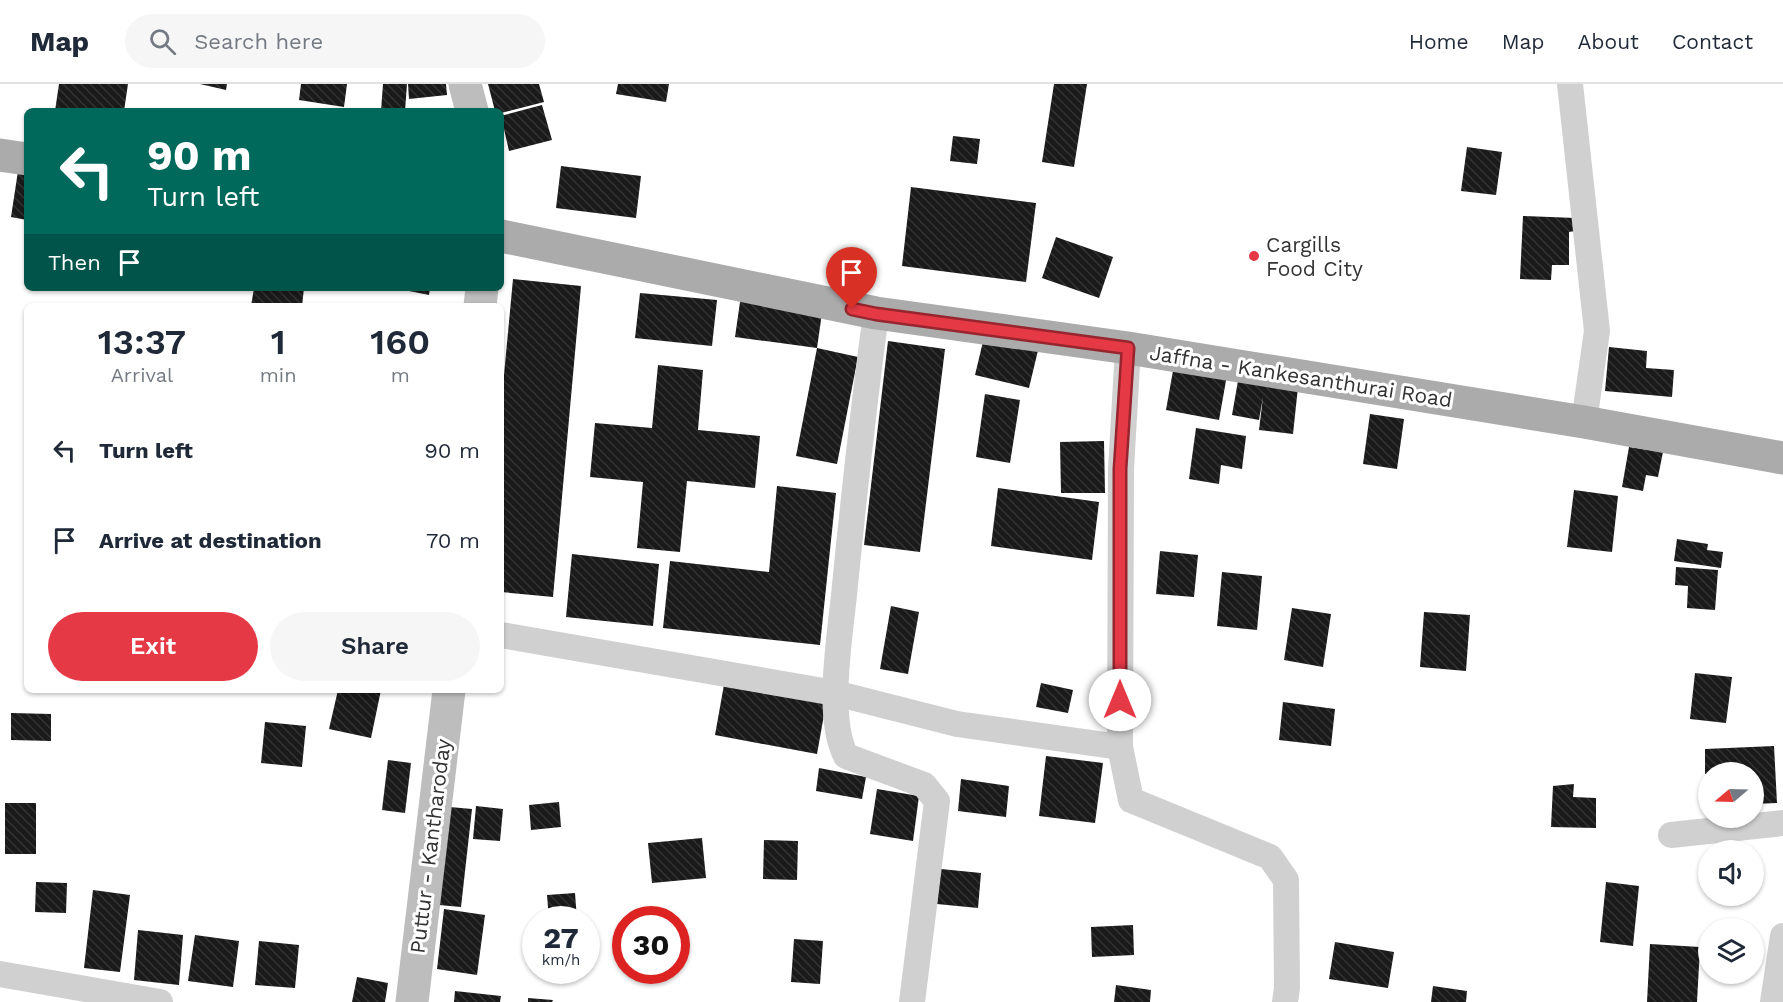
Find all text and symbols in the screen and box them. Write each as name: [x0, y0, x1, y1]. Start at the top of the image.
search box: [125, 14, 545, 68]
text: Map: [30, 25, 89, 58]
icon: search: [146, 25, 179, 58]
text: Search here: [194, 29, 323, 54]
text: Home: [1409, 29, 1469, 54]
text: Map: [1502, 29, 1545, 54]
text: About: [1578, 29, 1639, 54]
text: Contact: [1672, 29, 1753, 54]
text: 90 m: [147, 131, 251, 180]
icon: left: [48, 132, 126, 210]
text: Turn left: [147, 181, 259, 213]
place label: Cargills Food City: [1266, 232, 1363, 281]
icon: arrive: [113, 246, 146, 279]
pin: [826, 247, 877, 309]
marker: Cargills Food City: [1247, 249, 1261, 263]
text: Then: [48, 250, 101, 275]
icon: arrive: [835, 256, 868, 289]
text: 13:37: [98, 321, 186, 363]
text: 1: [271, 321, 286, 363]
text: 160: [370, 321, 430, 363]
street label: Jaffna - Kankesanthurai Road: [1148, 340, 1454, 412]
text: Arrival: [111, 363, 173, 387]
text: min: [260, 363, 297, 387]
text: m: [391, 363, 410, 387]
icon: left: [48, 434, 81, 467]
text: Turn left: [99, 438, 193, 463]
text: 90 m: [424, 438, 480, 463]
icon: arrive: [48, 524, 81, 557]
text: Arrive at destination: [99, 528, 322, 553]
text: 70 m: [426, 528, 480, 553]
button: Exit: [48, 612, 258, 681]
button: Share: [270, 612, 480, 681]
position arrow: [1088, 668, 1152, 732]
street label: Puttur - Kantharoday: [404, 737, 456, 955]
north arrow: [1698, 762, 1764, 828]
map controls: [1698, 762, 1764, 984]
button: sound: [1698, 840, 1764, 906]
speed limit sign: 30: [612, 906, 690, 984]
button: layers: [1698, 918, 1764, 984]
text: 27: [543, 920, 579, 955]
text: km/h: [542, 951, 580, 969]

